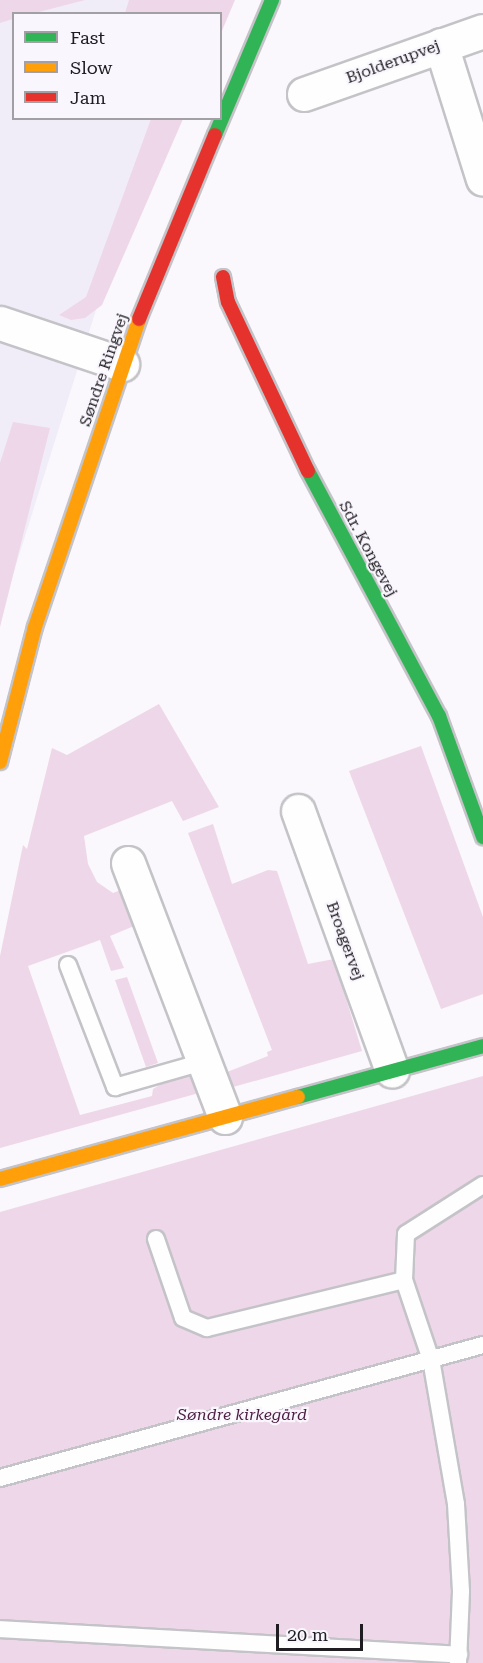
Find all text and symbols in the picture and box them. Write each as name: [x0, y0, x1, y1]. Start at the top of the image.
legend: [12, 12, 222, 120]
text: Fast: [70, 27, 105, 48]
street label: Bjolderupvej: [343, 36, 443, 88]
text: Slow: [70, 57, 112, 78]
text: Jam: [70, 87, 106, 108]
street label: Søndre Ringvej: [76, 311, 132, 429]
street label: Sdr. Kongevej: [335, 498, 401, 600]
street label: Broagervej: [322, 899, 368, 983]
park label: Søndre kirkegård: [177, 1405, 307, 1425]
scale bar: [279, 1612, 366, 1650]
text: 20 m: [287, 1624, 328, 1645]

